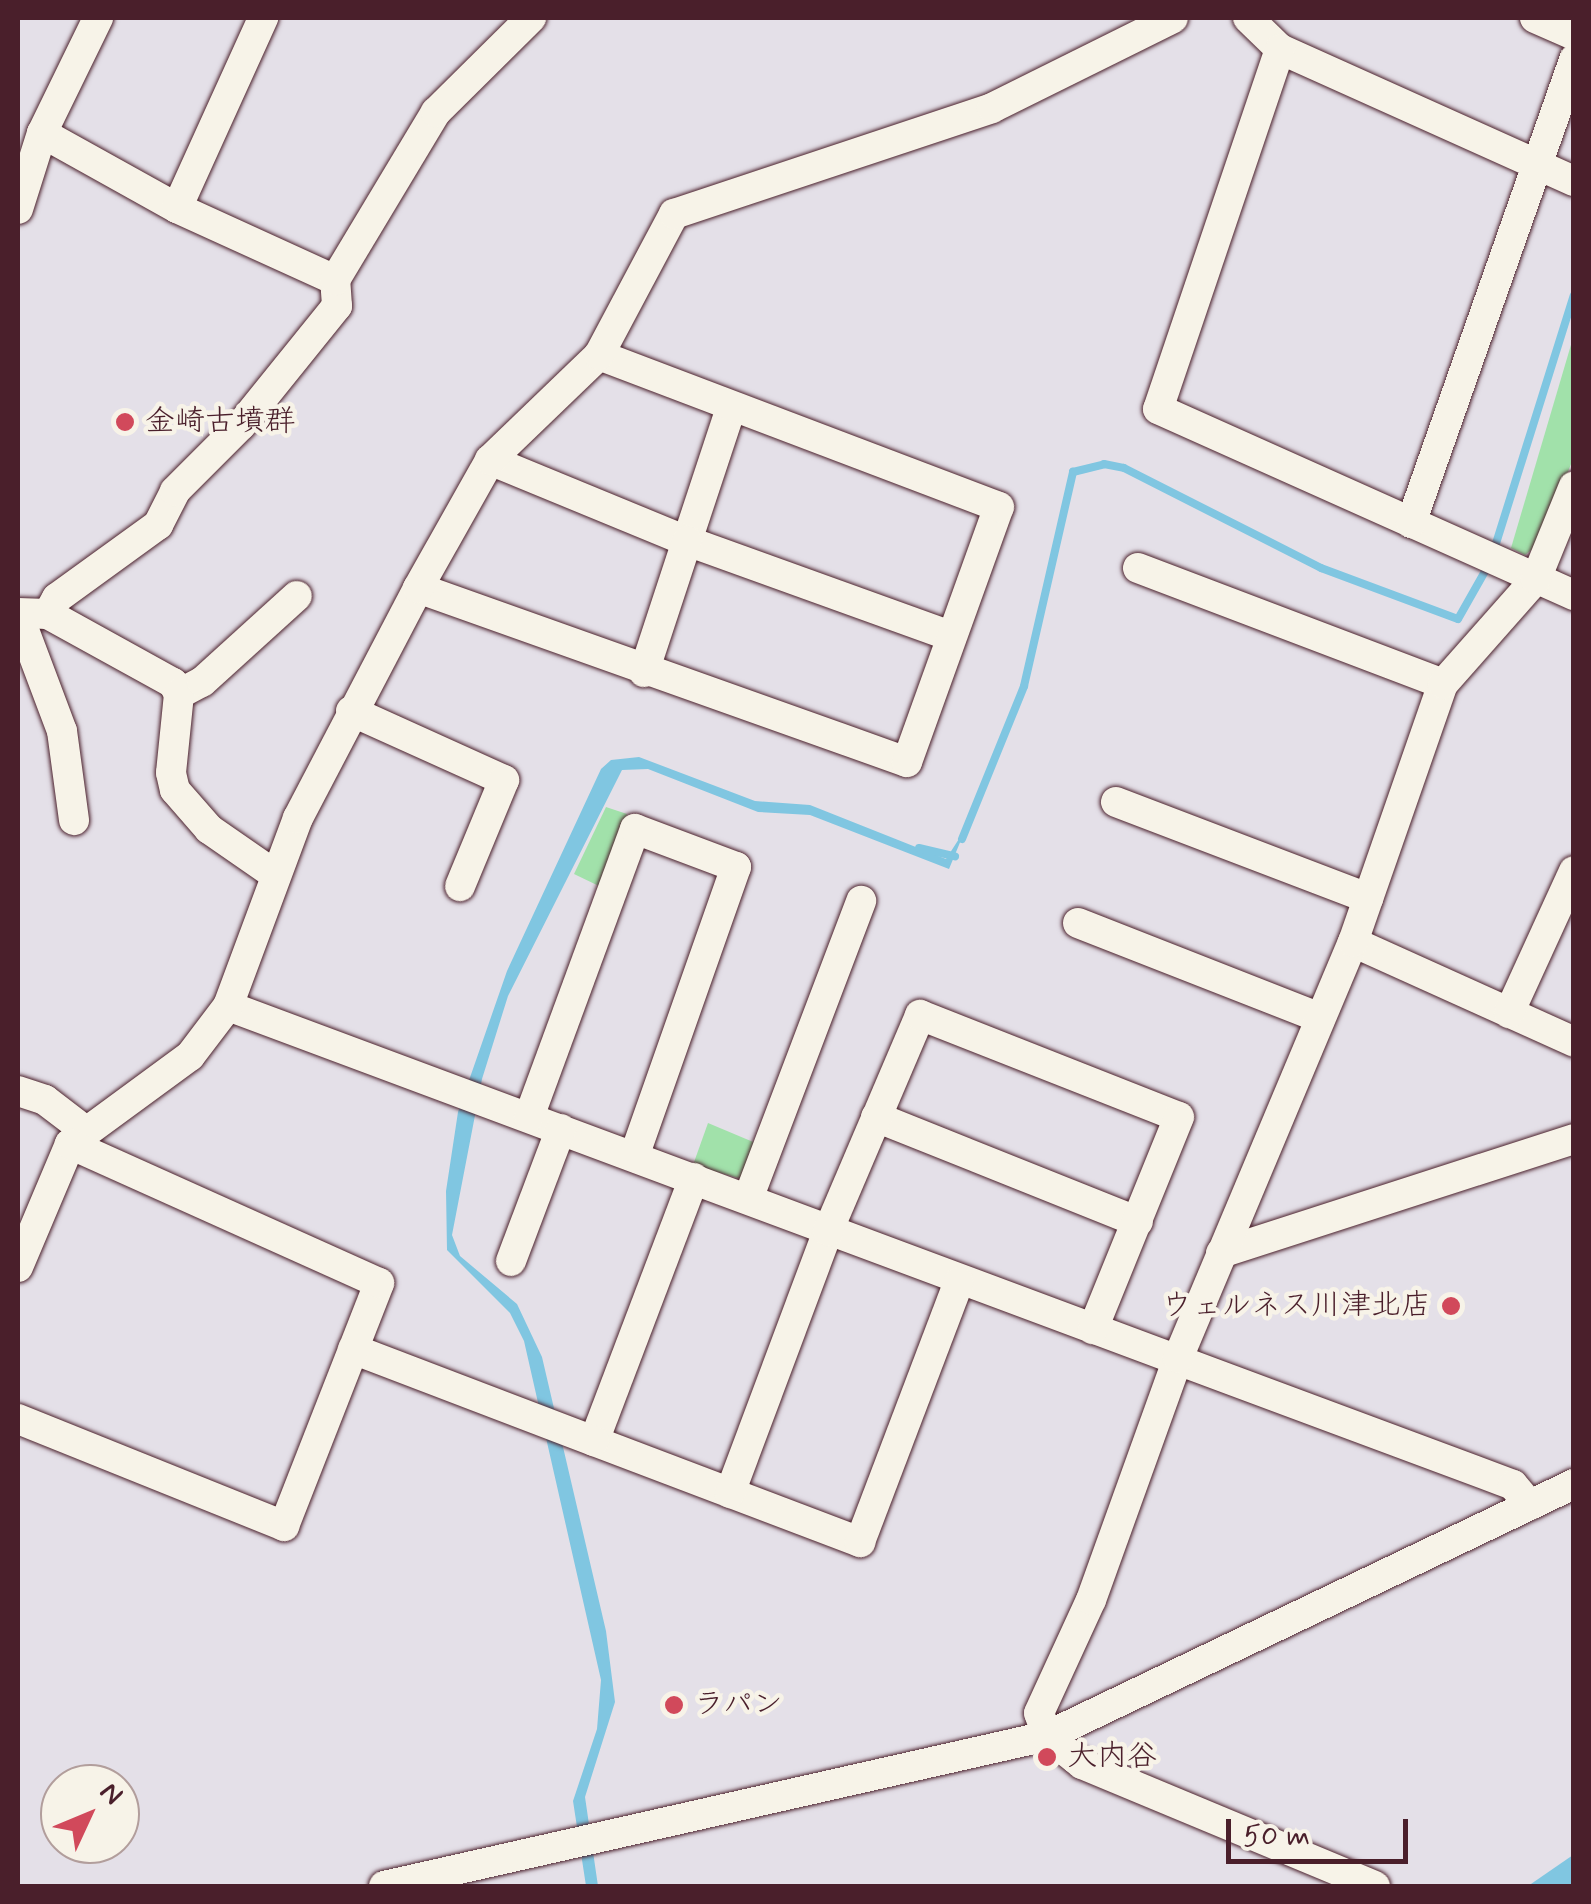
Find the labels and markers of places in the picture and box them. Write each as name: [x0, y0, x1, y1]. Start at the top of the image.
place label: 金崎古墳群: [145, 404, 295, 440]
marker: 金崎古墳群: [114, 411, 136, 433]
place label: ウェルネス川津北店: [1161, 1288, 1431, 1324]
marker: ウェルネス川津北店: [1440, 1295, 1462, 1317]
place label: ラパン: [694, 1687, 784, 1723]
marker: ラパン: [663, 1694, 685, 1716]
place label: 大内谷: [1067, 1739, 1157, 1775]
marker: 大内谷: [1036, 1746, 1058, 1768]

